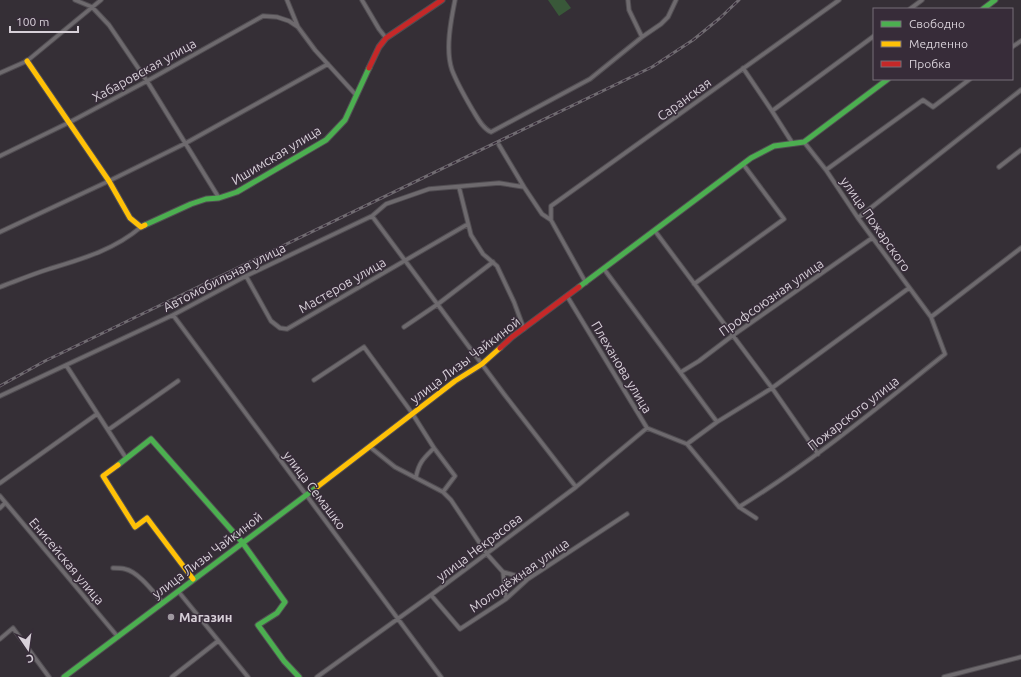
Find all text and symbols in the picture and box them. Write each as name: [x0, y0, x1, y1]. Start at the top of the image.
scale bar: [10, 8, 78, 34]
legend: [873, 8, 1013, 80]
text: 100 m: [16, 15, 49, 28]
text: Свободно: [909, 17, 965, 30]
street label: Хабаровская улица: [90, 36, 198, 104]
text: Медленно: [909, 37, 968, 50]
text: Пробка: [909, 57, 951, 70]
street label: Саранская: [654, 75, 714, 123]
street label: Ишимская улица: [229, 123, 323, 187]
street label: улица Пожарского: [838, 174, 914, 274]
street label: Автомобильная улица: [160, 240, 288, 314]
street label: Мастеров улица: [296, 254, 388, 316]
street label: Профсоюзная улица: [716, 256, 826, 338]
street label: улица Лизы Чайкиной: [407, 314, 523, 406]
street label: Плеханова улица: [589, 319, 655, 415]
street label: Пожарского улица: [805, 373, 901, 453]
street label: улица Семашко: [281, 448, 349, 532]
street label: улица Лизы Чайкиной: [149, 509, 265, 601]
street label: улица Некрасова: [434, 510, 524, 584]
street label: Енисейская улица: [27, 515, 107, 607]
street label: Молодёжная улица: [467, 535, 571, 615]
place label: Магазин: [179, 610, 232, 624]
marker: Магазин: [166, 612, 176, 622]
north arrow: [8, 629, 48, 669]
text: С: [25, 652, 35, 665]

